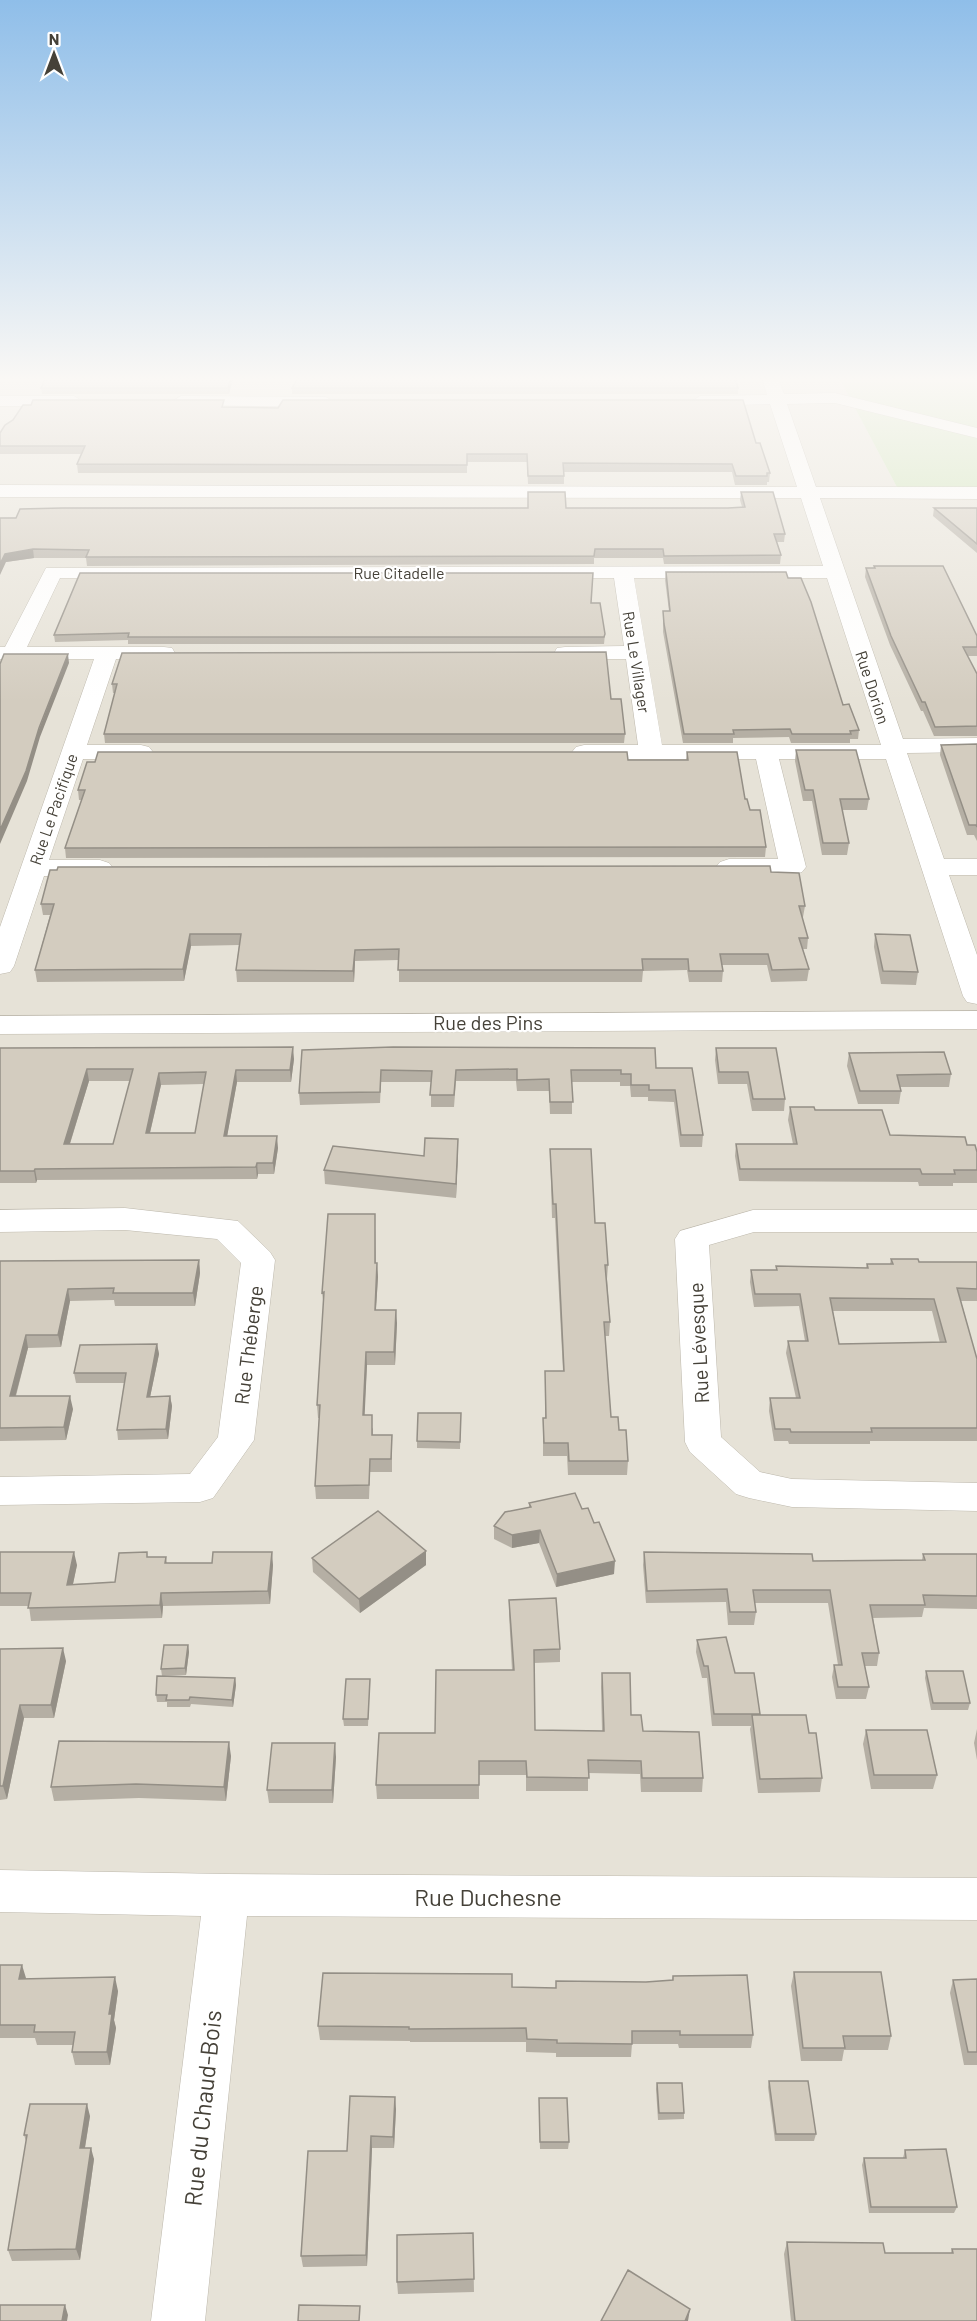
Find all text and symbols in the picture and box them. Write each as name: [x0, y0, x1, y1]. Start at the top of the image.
north arrow: [24, 24, 84, 84]
text: N: [49, 29, 59, 48]
street label: Rue Citadelle: [353, 563, 445, 582]
street label: Rue Le Villager: [620, 610, 654, 714]
street label: Rue Dorion: [852, 648, 894, 726]
street label: Rue Le Pacifique: [25, 751, 81, 867]
street label: Rue des Pins: [433, 1010, 543, 1034]
street label: Rue Lévesque: [683, 1282, 713, 1404]
street label: Rue Théberge: [229, 1284, 267, 1406]
street label: Rue Duchesne: [414, 1882, 562, 1911]
street label: Rue du Chaud-Bois: [177, 2009, 227, 2207]

